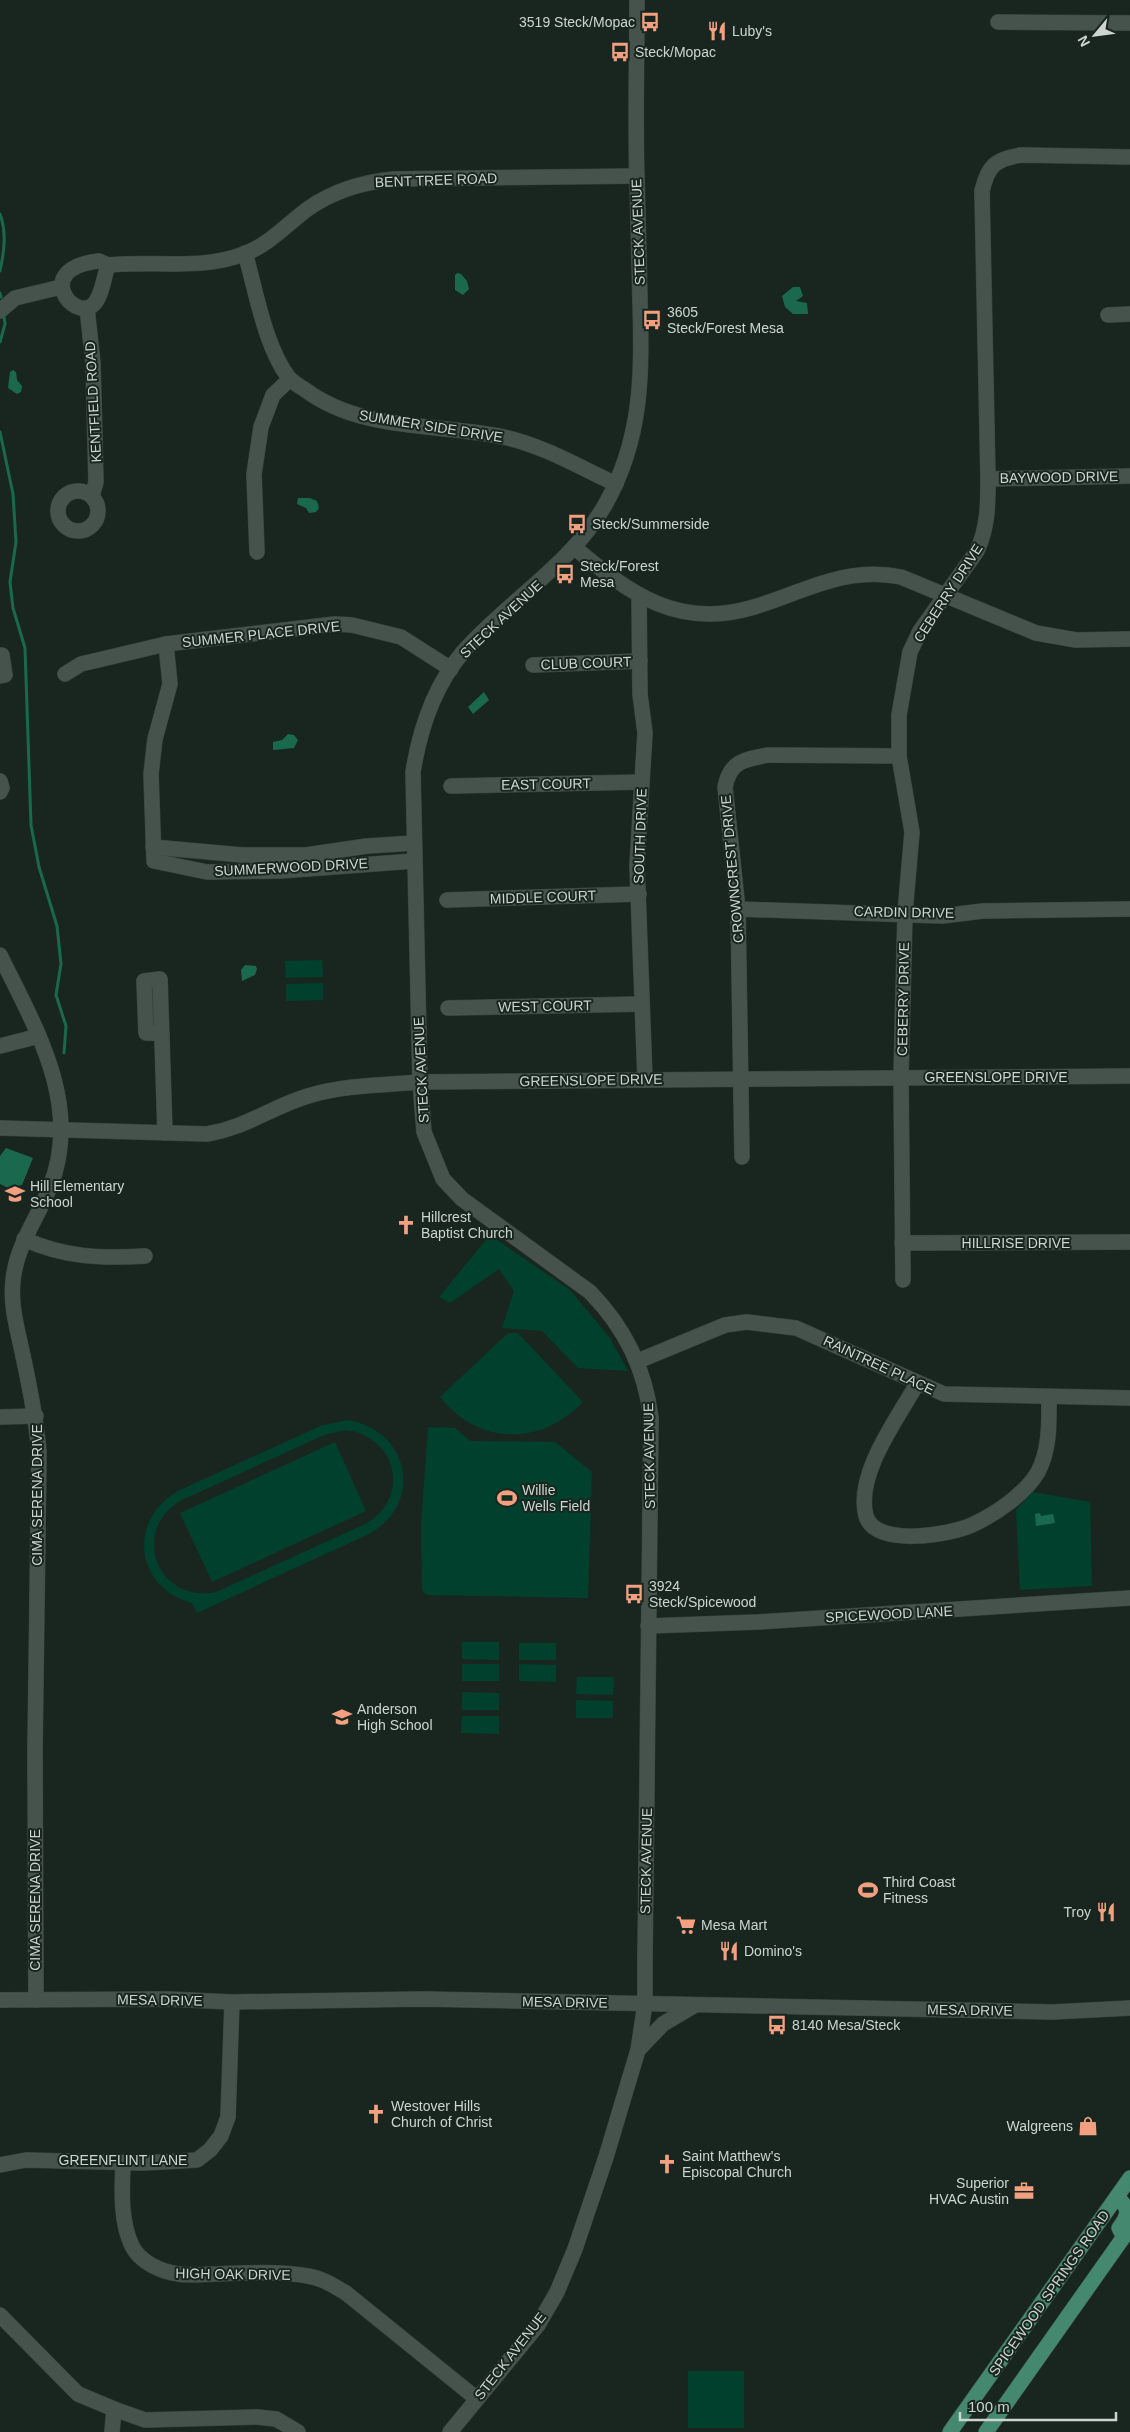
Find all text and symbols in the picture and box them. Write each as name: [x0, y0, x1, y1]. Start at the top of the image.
north arrow: [1070, 10, 1120, 60]
bus stop icon: 3519 Steck/Mopac: [639, 11, 661, 33]
place label: 3519 Steck/Mopac: [519, 14, 635, 30]
restaurant icon: Luby's: [706, 20, 728, 42]
place label: Luby's: [732, 23, 772, 39]
text: N: [1074, 33, 1093, 50]
bus stop icon: Steck/Mopac: [609, 41, 631, 63]
place label: Steck/Mopac: [635, 44, 716, 60]
street label: BENT TREE ROAD: [375, 170, 497, 190]
street label: STECK AVENUE: [628, 179, 648, 285]
place label: 3605 Steck/Forest Mesa: [667, 304, 784, 336]
bus stop icon: 3605 Steck/Forest Mesa: [641, 309, 663, 331]
street label: KENTFIELD ROAD: [82, 341, 104, 463]
street label: SUMMER SIDE DRIVE: [358, 407, 504, 445]
street label: BAYWOOD DRIVE: [999, 468, 1119, 486]
bus stop icon: Steck/Summerside: [566, 513, 588, 535]
place label: Steck/Summerside: [592, 516, 710, 532]
street label: CEBERRY DRIVE: [910, 541, 986, 645]
place label: Steck/Forest Mesa: [580, 558, 659, 590]
bus stop icon: Steck/Forest Mesa: [554, 563, 576, 585]
street label: STECK AVENUE: [457, 577, 545, 661]
street label: SUMMER PLACE DRIVE: [181, 618, 341, 650]
street label: CLUB COURT: [540, 653, 632, 673]
street label: EAST COURT: [501, 775, 591, 793]
street label: SOUTH DRIVE: [630, 788, 650, 884]
street label: CROWNCREST DRIVE: [718, 794, 746, 944]
street label: SUMMERWOOD DRIVE: [214, 855, 368, 879]
street label: MIDDLE COURT: [490, 887, 597, 907]
street label: CARDIN DRIVE: [854, 903, 954, 921]
street label: CEBERRY DRIVE: [894, 942, 912, 1056]
street label: WEST COURT: [498, 997, 592, 1015]
street label: STECK AVENUE: [410, 1016, 432, 1124]
street label: GREENSLOPE DRIVE: [924, 1069, 1068, 1085]
street label: GREENSLOPE DRIVE: [519, 1071, 663, 1089]
place label: Hill Elementary School: [30, 1178, 124, 1210]
school or university icon: Hill Elementary School: [4, 1183, 26, 1205]
place label: Hillcrest Baptist Church: [421, 1209, 513, 1241]
church icon: Hillcrest Baptist Church: [395, 1214, 417, 1236]
street label: HILLRISE DRIVE: [962, 1235, 1070, 1251]
street label: RAINTREE PLACE: [821, 1332, 937, 1398]
street label: STECK AVENUE: [640, 1403, 658, 1509]
street label: CIMA SERENA DRIVE: [29, 1424, 45, 1566]
place label: Willie Wells Field: [522, 1482, 590, 1514]
sports icon: Willie Wells Field: [496, 1487, 518, 1509]
place label: 3924 Steck/Spicewood: [649, 1578, 756, 1610]
bus stop icon: 3924 Steck/Spicewood: [623, 1583, 645, 1605]
street label: SPICEWOOD LANE: [825, 1603, 953, 1625]
place label: Anderson High School: [357, 1701, 433, 1733]
school or university icon: Anderson High School: [331, 1706, 353, 1728]
street label: STECK AVENUE: [637, 1808, 655, 1914]
street label: CIMA SERENA DRIVE: [27, 1829, 43, 1971]
place label: Third Coast Fitness: [883, 1874, 955, 1906]
sports icon: Third Coast Fitness: [857, 1879, 879, 1901]
restaurant icon: Troy: [1095, 1901, 1117, 1923]
place label: Troy: [1064, 1904, 1091, 1920]
supermarket icon: Mesa Mart: [675, 1914, 697, 1936]
place label: Mesa Mart: [701, 1917, 767, 1933]
restaurant icon: Domino's: [718, 1940, 740, 1962]
place label: Domino's: [744, 1943, 802, 1959]
street label: MESA DRIVE: [117, 1991, 203, 2009]
street label: MESA DRIVE: [522, 1993, 608, 2011]
street label: MESA DRIVE: [927, 2001, 1013, 2019]
bus stop icon: 8140 Mesa/Steck: [766, 2014, 788, 2036]
place label: 8140 Mesa/Steck: [792, 2017, 901, 2033]
place label: Westover Hills Church of Christ: [391, 2098, 492, 2130]
church icon: Westover Hills Church of Christ: [365, 2103, 387, 2125]
shop icon: Walgreens: [1077, 2115, 1099, 2137]
place label: Walgreens: [1007, 2118, 1073, 2134]
place label: Saint Matthew's Episcopal Church: [682, 2148, 792, 2180]
street label: GREENFLINT LANE: [59, 2152, 187, 2168]
church icon: Saint Matthew's Episcopal Church: [656, 2153, 678, 2175]
place label: Superior HVAC Austin: [929, 2175, 1009, 2207]
office icon: Superior HVAC Austin: [1013, 2180, 1035, 2202]
street label: SPICEWOOD SPRINGS ROAD: [986, 2207, 1112, 2379]
street label: HIGH OAK DRIVE: [175, 2265, 291, 2283]
street label: STECK AVENUE: [471, 2309, 549, 2403]
scale bar: [960, 2390, 1116, 2422]
text: 100 m: [968, 2398, 1010, 2415]

